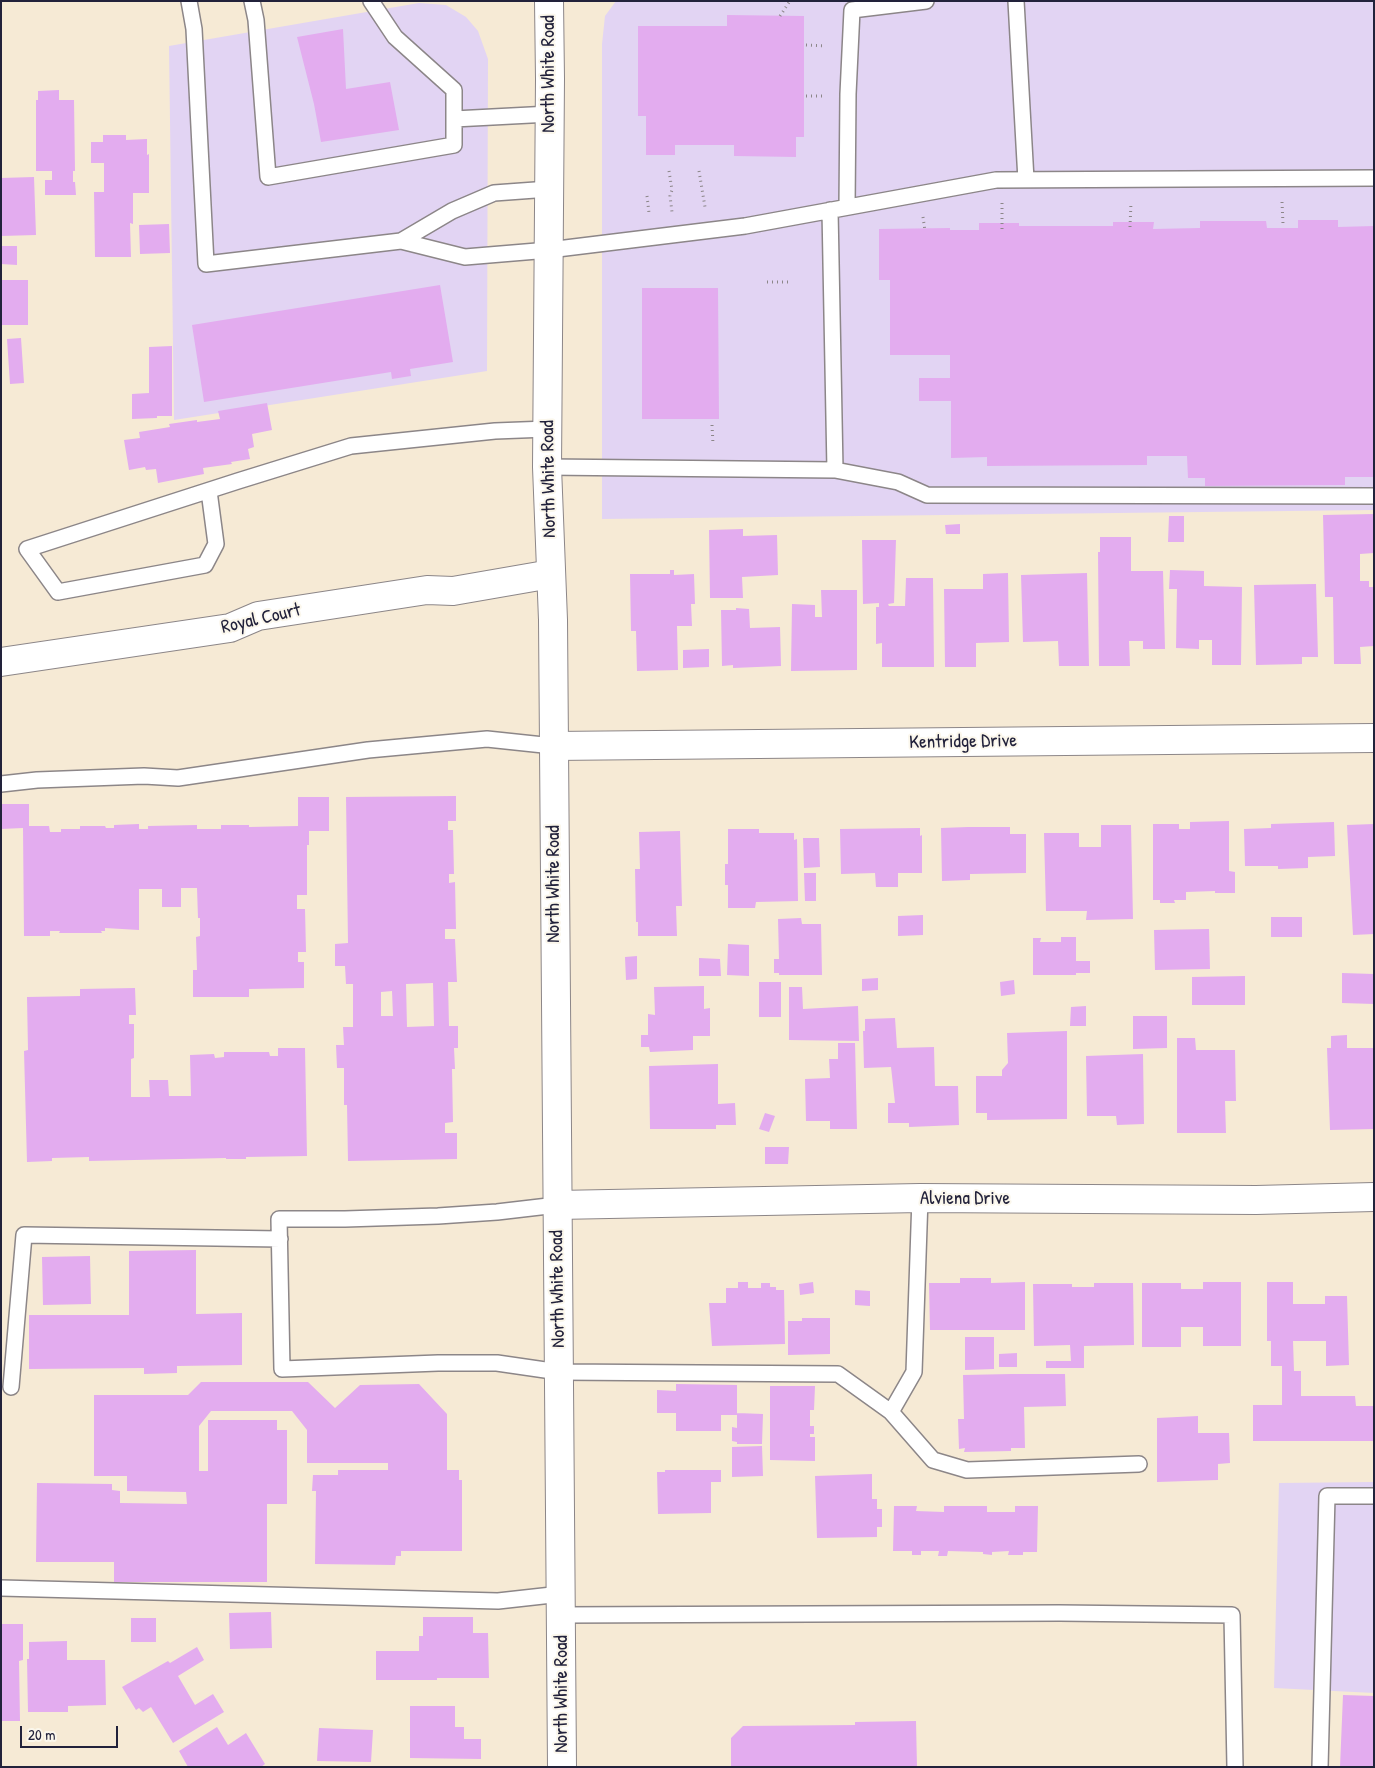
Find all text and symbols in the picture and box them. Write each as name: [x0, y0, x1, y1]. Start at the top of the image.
street label: North White Road: [538, 15, 560, 133]
street label: North White Road: [537, 420, 561, 538]
street label: Royal Court: [219, 599, 303, 639]
street label: Kentridge Drive: [909, 730, 1017, 754]
street label: North White Road: [543, 825, 565, 943]
street label: Alviena Drive: [920, 1188, 1010, 1210]
street label: North White Road: [546, 1230, 570, 1348]
street label: North White Road: [551, 1635, 573, 1753]
scale bar: [22, 1716, 120, 1748]
text: 20 m: [28, 1724, 55, 1745]

